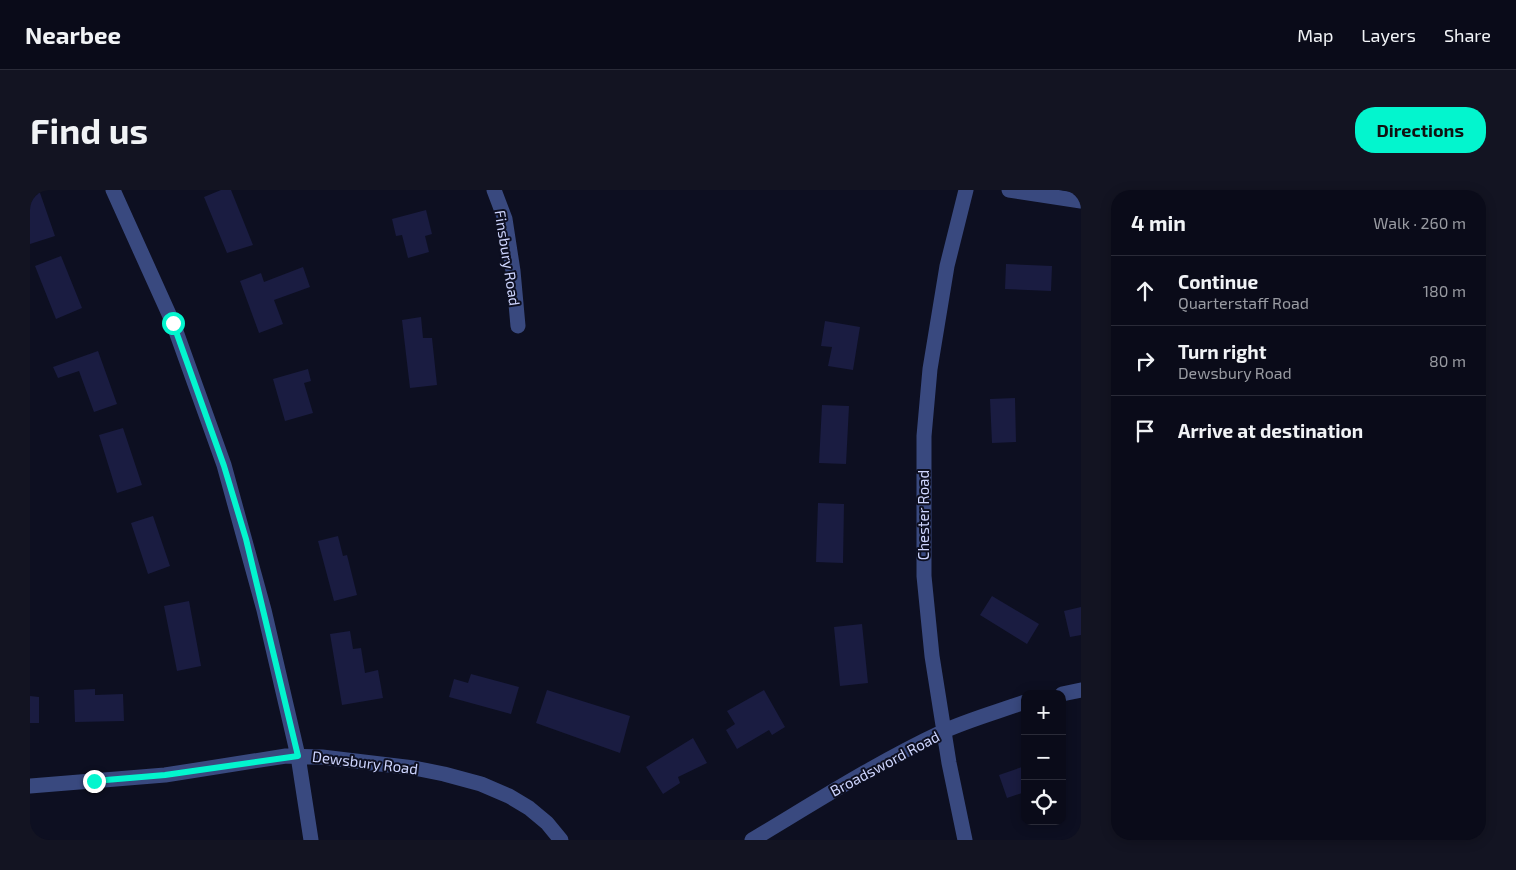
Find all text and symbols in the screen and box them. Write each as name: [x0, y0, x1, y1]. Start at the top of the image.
text: Nearbee: [25, 20, 121, 49]
text: Map: [1297, 24, 1333, 46]
text: Layers: [1361, 24, 1416, 46]
text: Share: [1444, 24, 1491, 46]
button: Directions: [1355, 107, 1486, 153]
text: Find us: [30, 109, 148, 151]
street label: Finsbury Road: [492, 209, 524, 307]
text: 4 min: [1131, 210, 1186, 235]
text: Walk · 260 m: [1373, 213, 1466, 232]
text: Continue: [1178, 270, 1258, 293]
icon: ahead: [1131, 277, 1159, 305]
text: 180 m: [1423, 281, 1466, 300]
text: Quarterstaff Road: [1178, 293, 1309, 312]
route start: [162, 312, 185, 335]
text: Turn right: [1178, 340, 1266, 363]
icon: right: [1131, 347, 1159, 375]
text: 80 m: [1429, 351, 1466, 370]
text: Dewsbury Road: [1178, 363, 1292, 382]
icon: arrive: [1131, 417, 1159, 445]
text: Arrive at destination: [1178, 419, 1363, 442]
street label: Chester Road: [914, 470, 932, 560]
map controls: [1021, 690, 1066, 825]
button: +: [1021, 690, 1066, 735]
street label: Broadsword Road: [827, 727, 942, 800]
button: −: [1021, 735, 1066, 780]
street label: Dewsbury Road: [311, 747, 419, 777]
route end: [83, 770, 106, 793]
button: locate: [1021, 780, 1066, 825]

